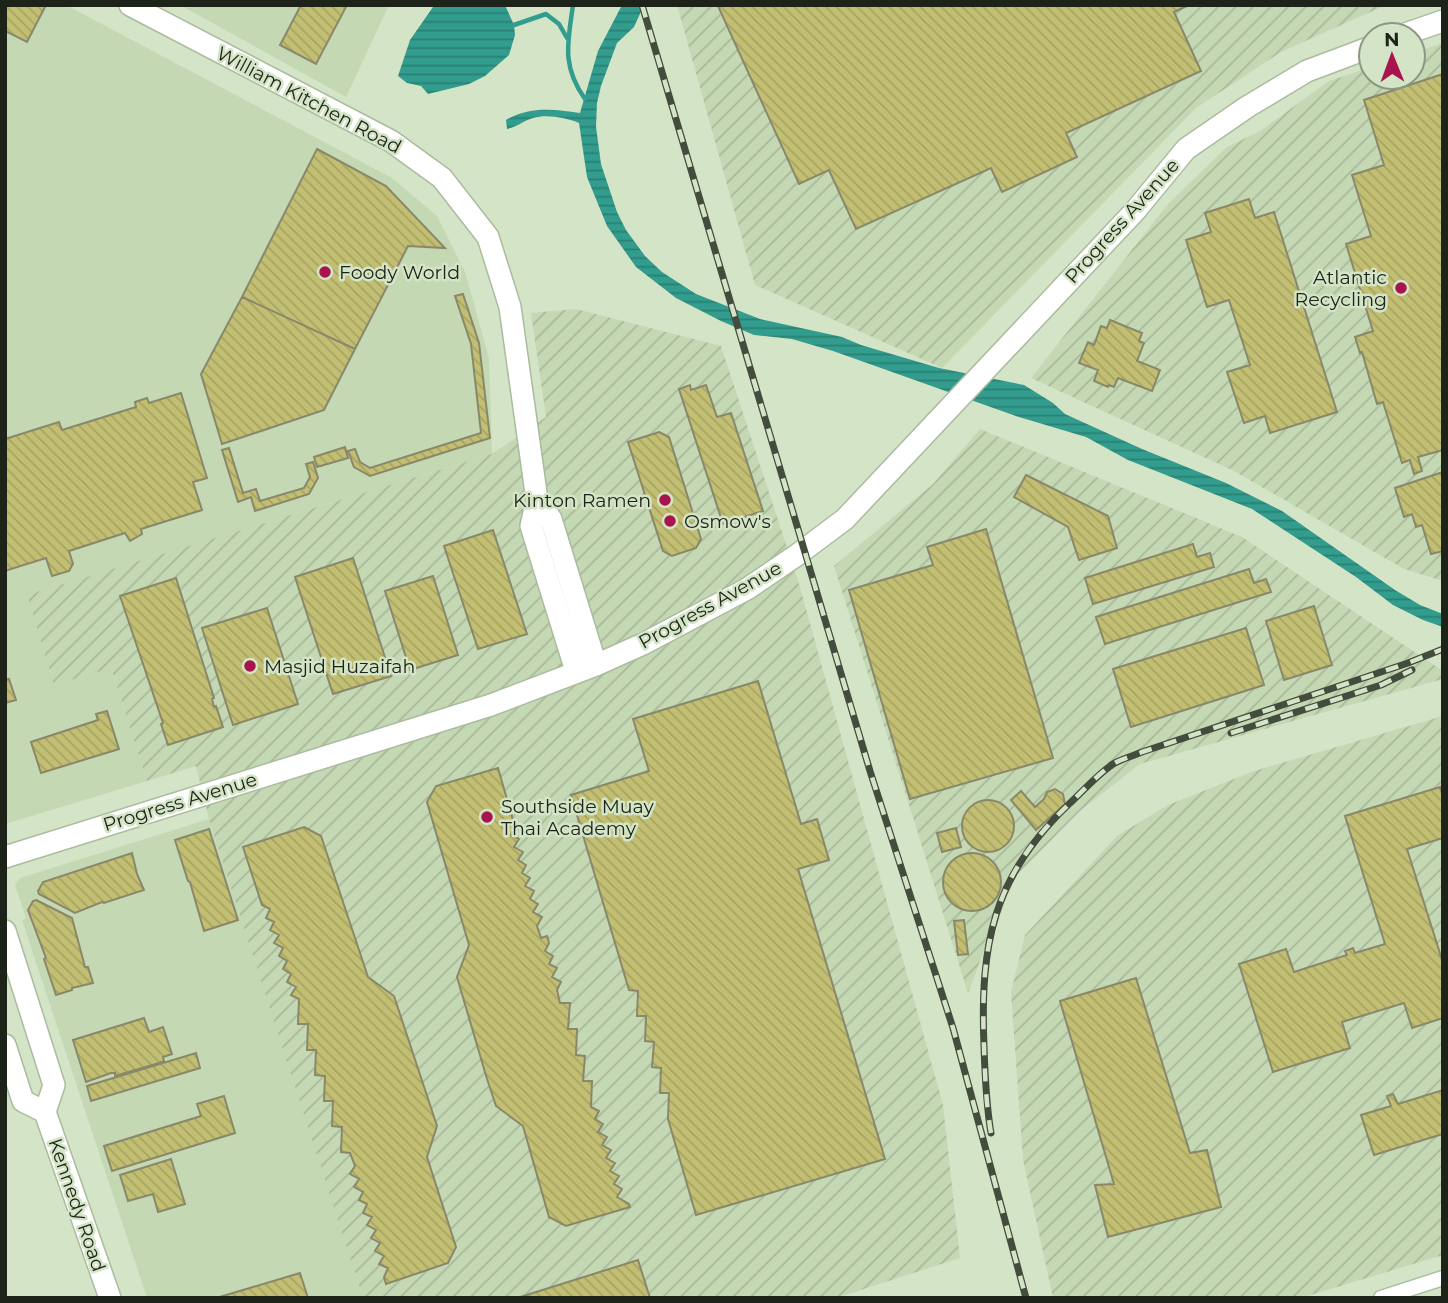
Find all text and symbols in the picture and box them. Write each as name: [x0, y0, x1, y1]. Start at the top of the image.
north arrow: [1357, 21, 1427, 91]
text: N: [1384, 28, 1400, 51]
street label: William Kitchen Road: [213, 42, 405, 158]
street label: Progress Avenue: [1060, 154, 1184, 288]
place label: Foody World: [339, 261, 460, 284]
marker: Foody World: [317, 264, 333, 280]
place label: Atlantic Recycling: [1295, 266, 1387, 311]
marker: Atlantic Recycling: [1393, 280, 1409, 296]
place label: Kinton Ramen: [513, 489, 651, 512]
marker: Kinton Ramen: [657, 492, 673, 508]
place label: Osmow's: [684, 510, 771, 533]
marker: Osmow's: [662, 513, 678, 529]
street label: Progress Avenue: [635, 556, 785, 654]
place label: Masjid Huzaifah: [264, 655, 415, 678]
marker: Masjid Huzaifah: [242, 658, 258, 674]
street label: Progress Avenue: [100, 768, 260, 836]
place label: Southside Muay Thai Academy: [501, 795, 654, 840]
marker: Southside Muay Thai Academy: [479, 809, 495, 825]
street label: Kennedy Road: [43, 1135, 111, 1275]

